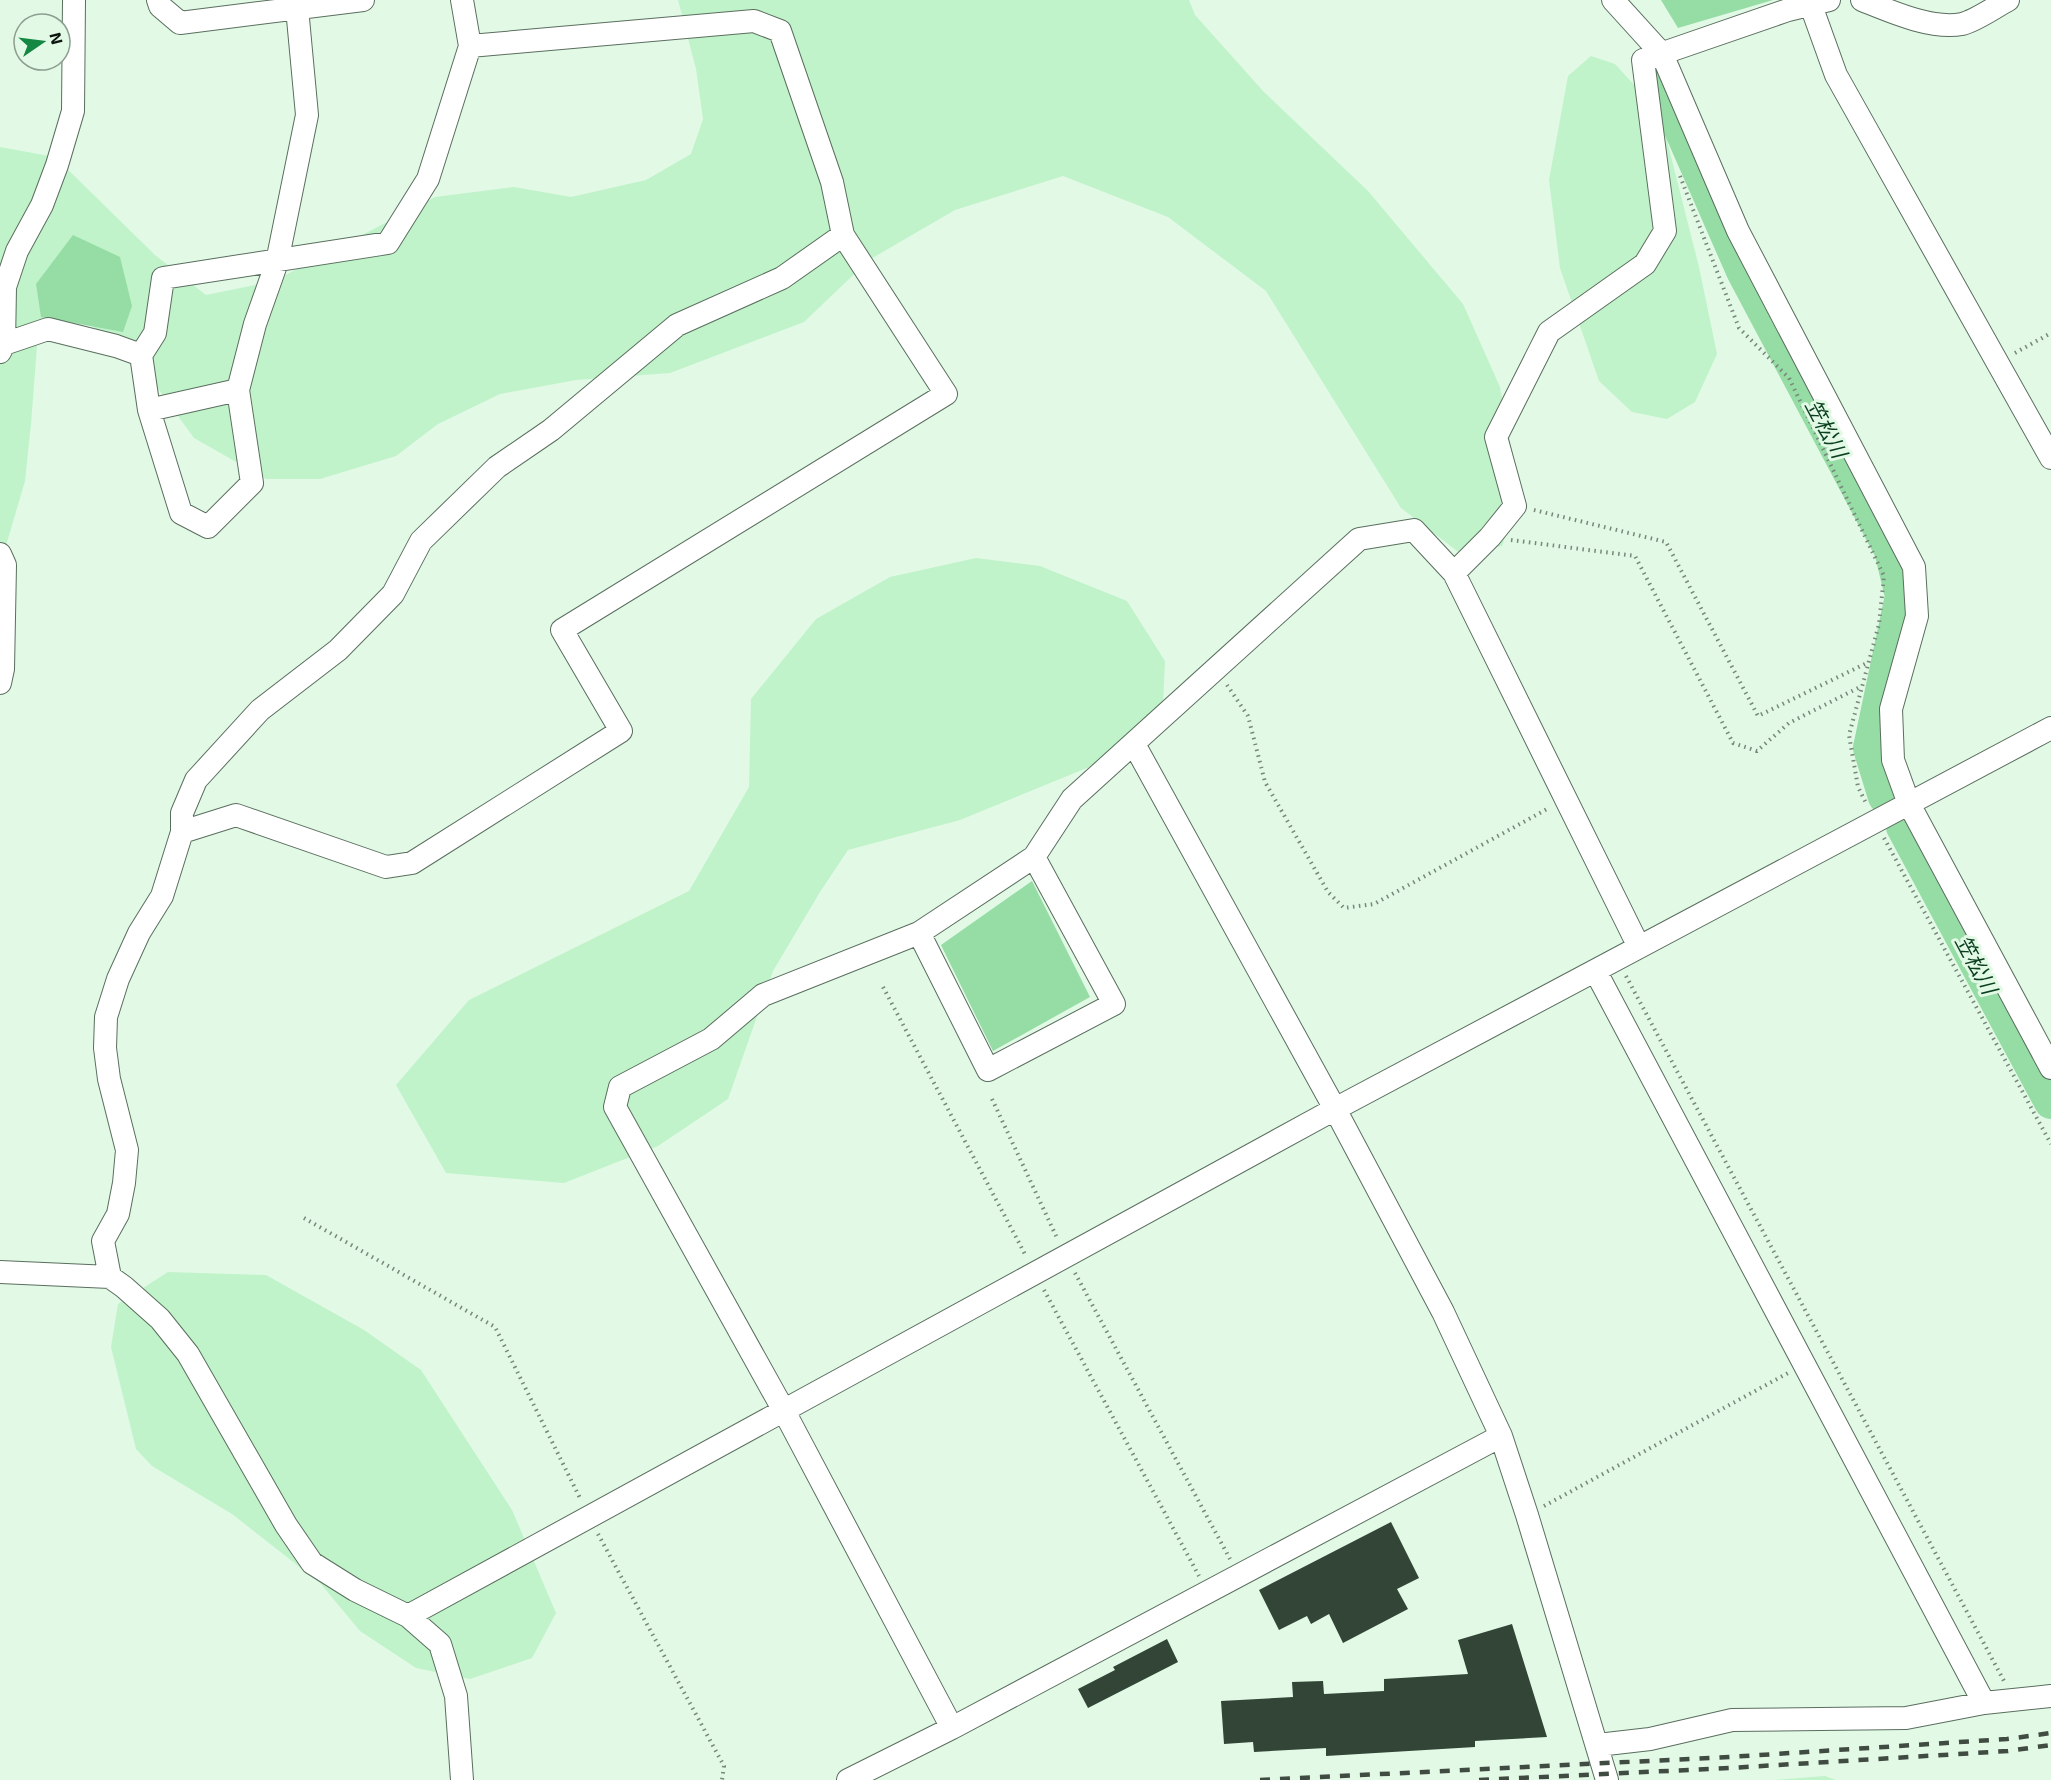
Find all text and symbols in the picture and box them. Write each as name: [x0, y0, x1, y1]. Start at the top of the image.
north arrow: [12, 12, 72, 72]
text: N: [46, 30, 68, 46]
water label: 笠松川: [1801, 394, 1854, 463]
water label: 笠松川: [1951, 930, 2004, 999]

